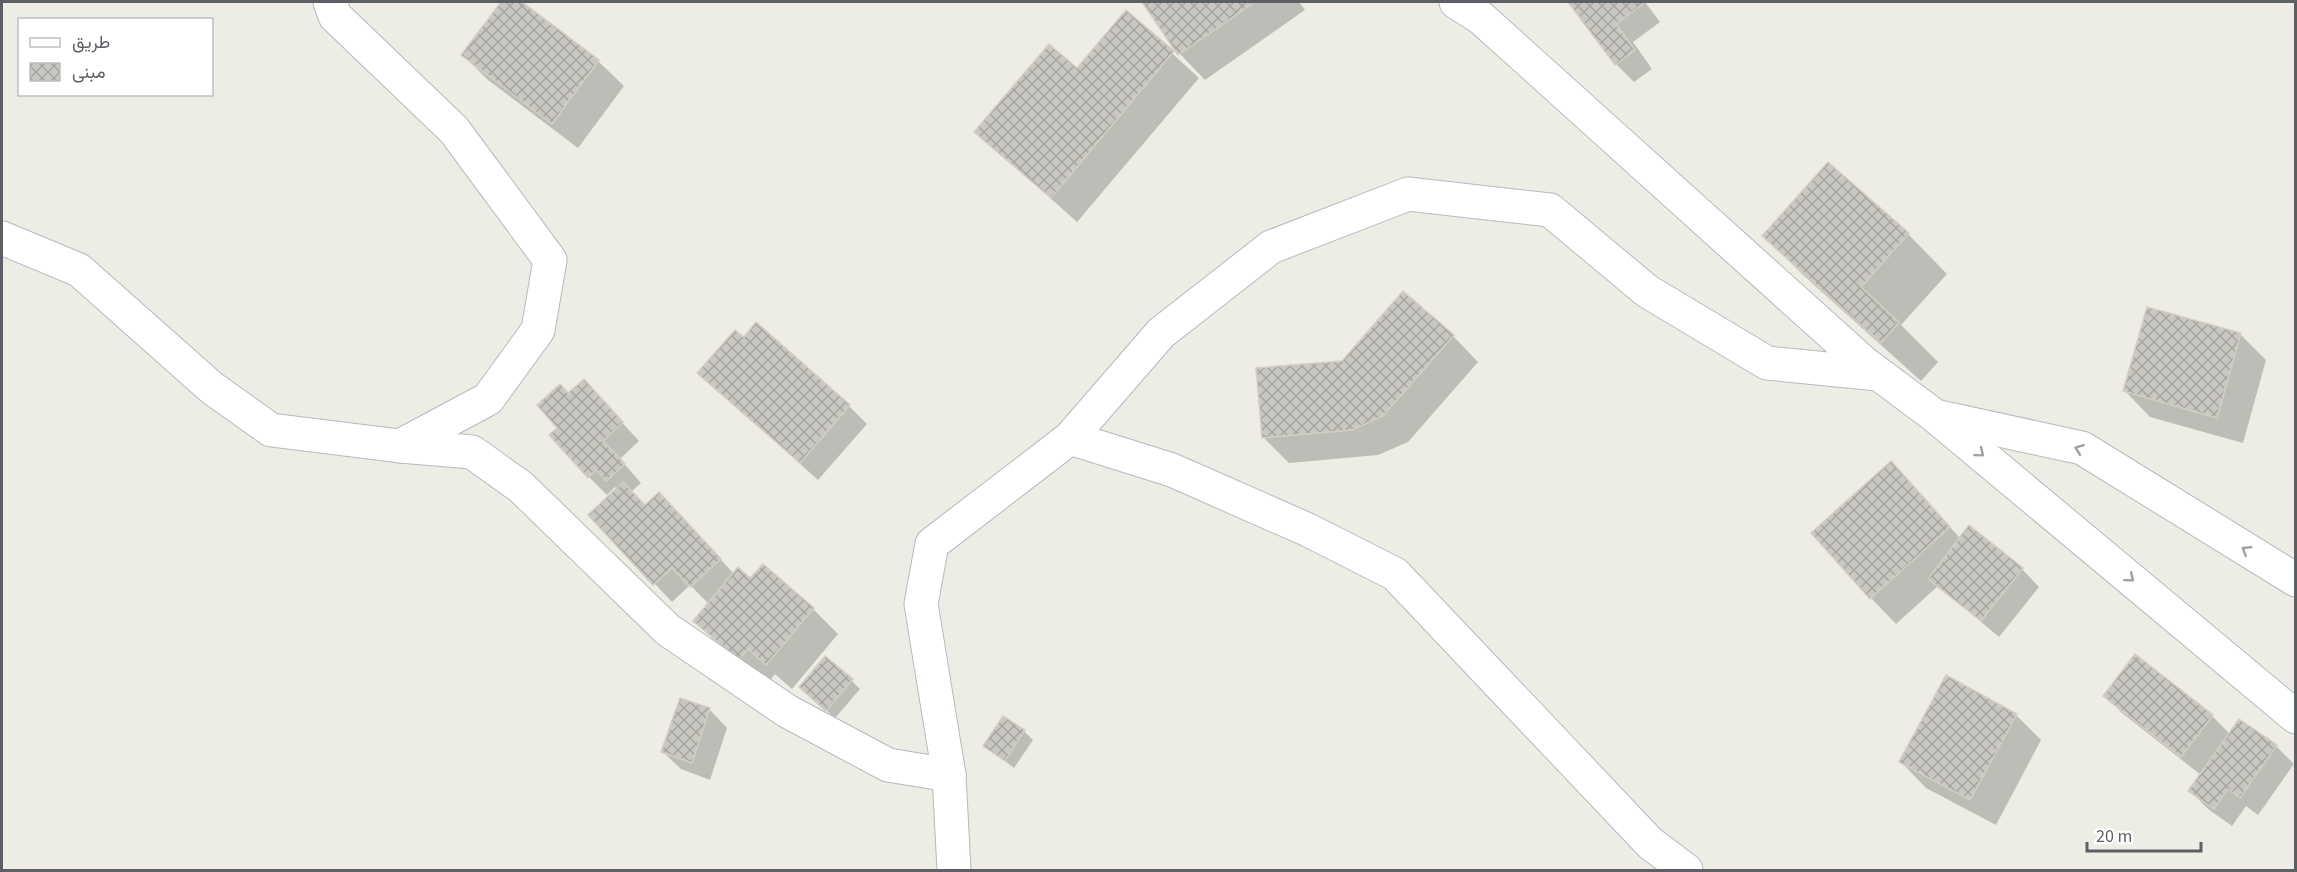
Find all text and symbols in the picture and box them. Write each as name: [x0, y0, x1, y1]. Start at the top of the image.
legend: [18, 18, 213, 96]
text: طريق: [72, 30, 110, 55]
text: مبنى: [72, 60, 106, 85]
one-way arrow: [2075, 443, 2085, 456]
one-way arrow: [1973, 446, 1984, 457]
one-way arrow: [2242, 545, 2252, 557]
one-way arrow: [2123, 571, 2134, 582]
scale bar: [2087, 815, 2201, 853]
text: 20 m: [2096, 824, 2132, 849]

